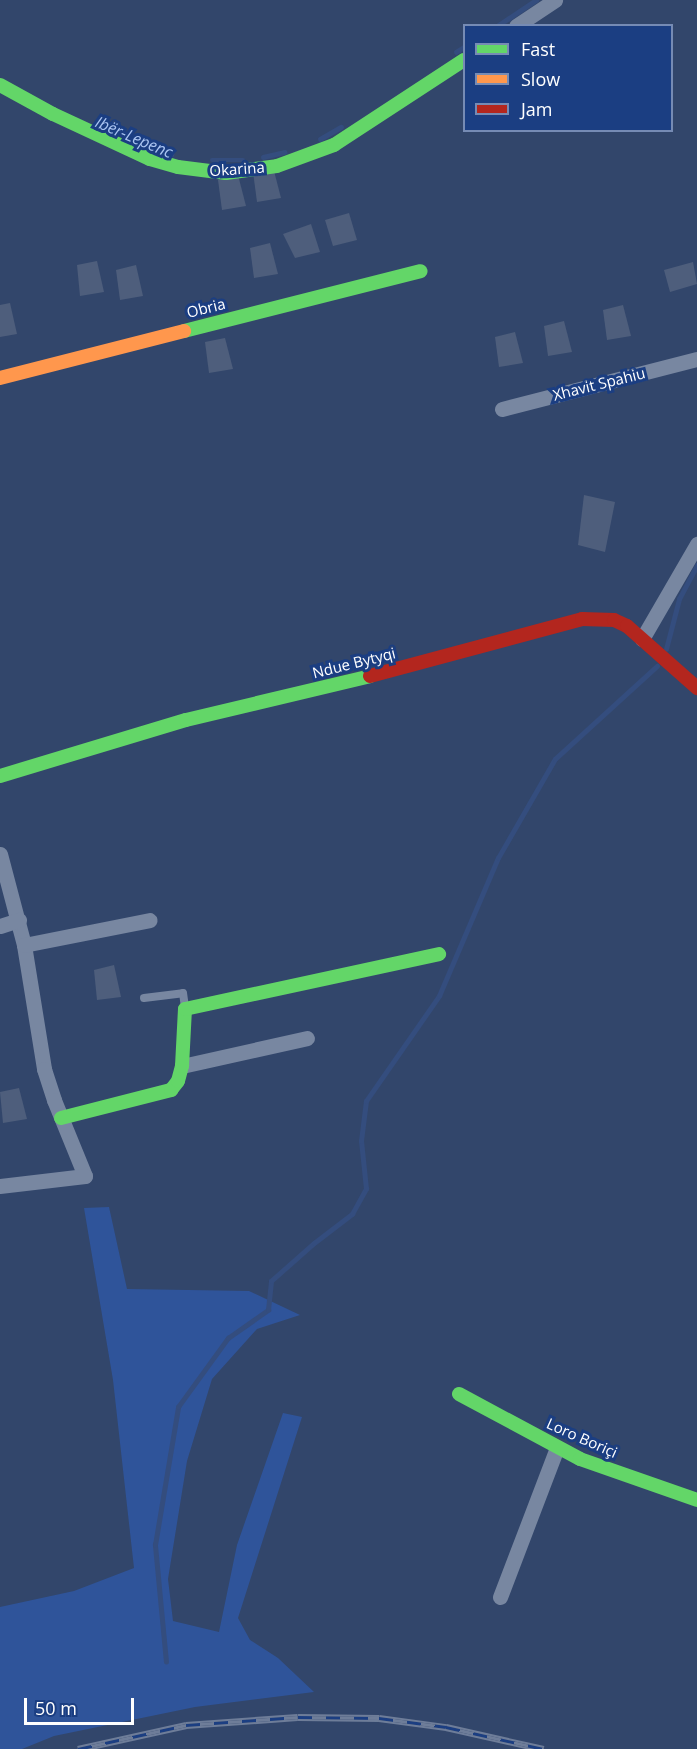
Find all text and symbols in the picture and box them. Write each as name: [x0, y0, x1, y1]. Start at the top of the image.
legend: [463, 24, 673, 132]
text: Fast: [521, 37, 555, 61]
text: Slow: [521, 67, 560, 91]
text: Jam: [521, 97, 553, 121]
water label: Ibër-Lepenc: [92, 112, 176, 162]
street label: Okarina: [209, 158, 265, 180]
street label: Obria: [185, 295, 227, 321]
street label: Xhavit Spahiu: [551, 364, 647, 404]
street label: Ndue Bytyqi: [311, 644, 397, 682]
street label: Loro Boriçi: [544, 1414, 620, 1462]
scale bar: [27, 1686, 136, 1724]
text: 50 m: [35, 1696, 77, 1720]

